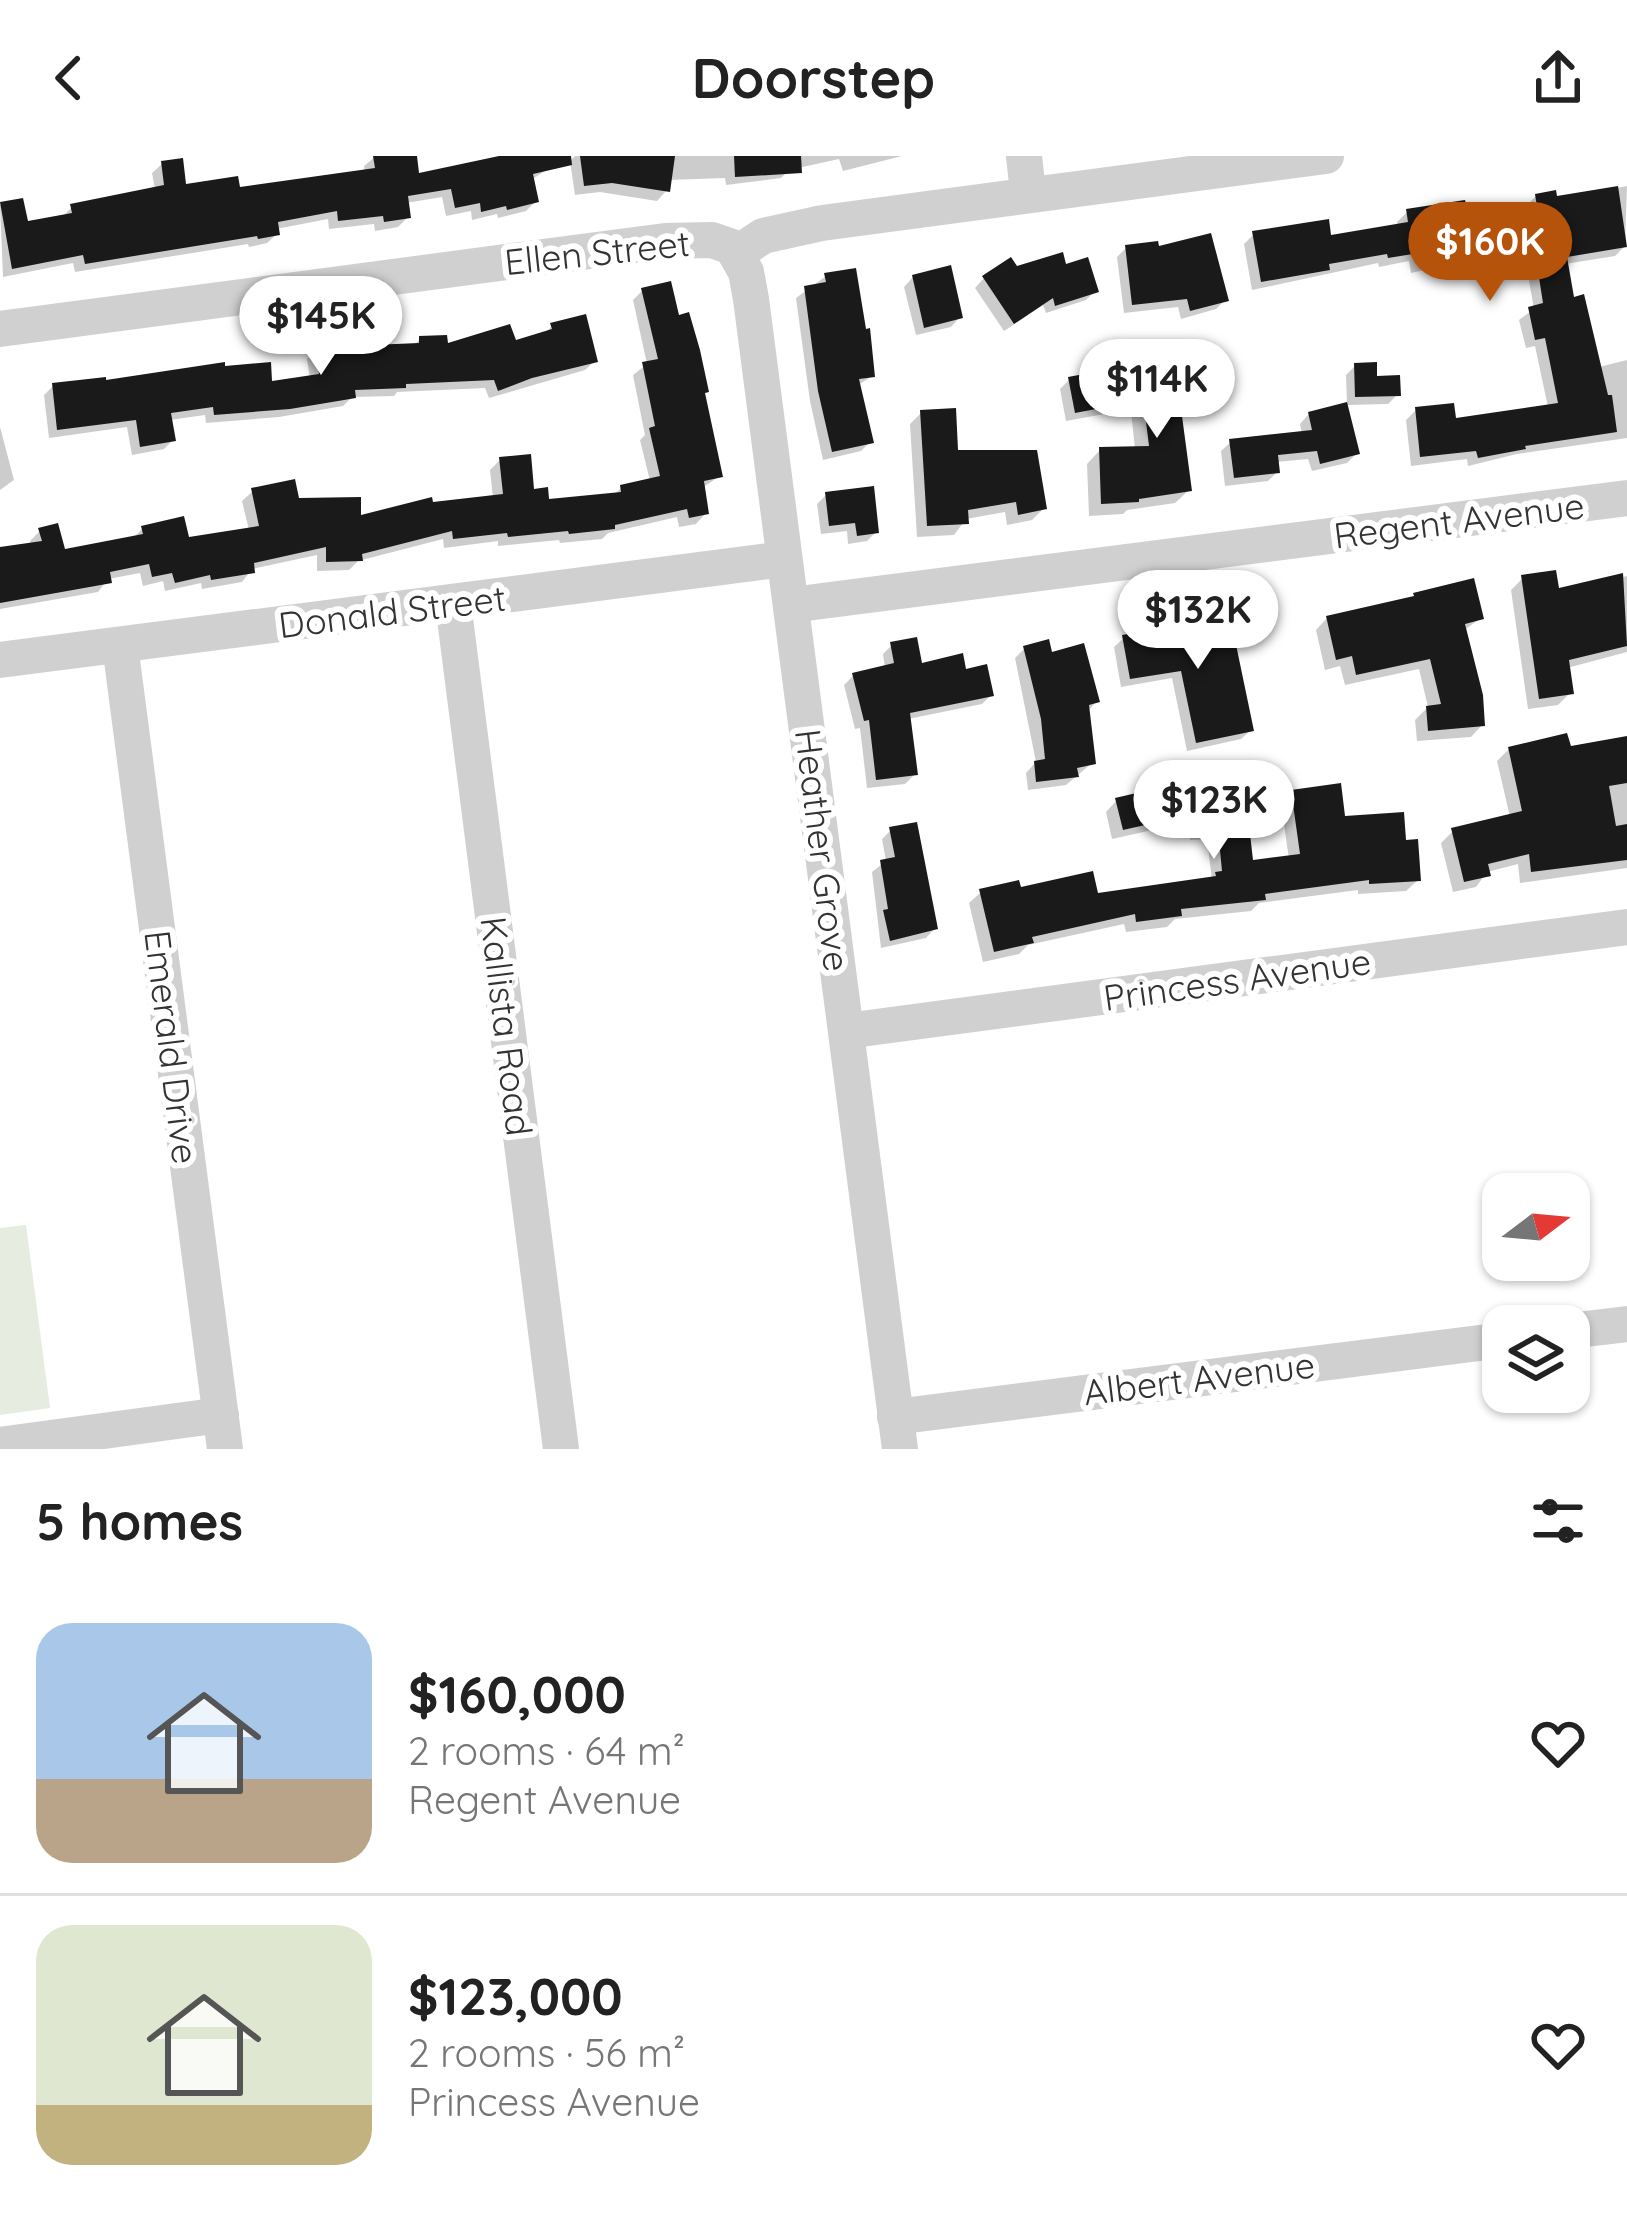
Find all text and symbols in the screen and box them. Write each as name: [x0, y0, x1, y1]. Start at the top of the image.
text: Doorstep: [692, 44, 935, 112]
icon: back: [36, 45, 102, 111]
icon: share: [1525, 45, 1591, 111]
pin: $160K: [1406, 202, 1574, 304]
text: $160K: [1435, 216, 1545, 265]
street label: Ellen Street: [502, 220, 692, 284]
pin: $145K: [237, 276, 405, 378]
text: $145K: [266, 290, 376, 339]
pin: $114K: [1073, 339, 1241, 441]
text: $114K: [1106, 353, 1208, 402]
street label: Regent Avenue: [1331, 482, 1587, 558]
pin: $132K: [1114, 570, 1282, 672]
street label: Donald Street: [276, 575, 508, 647]
text: $132K: [1144, 584, 1252, 633]
street label: Heather Grove: [786, 726, 860, 974]
pin: $123K: [1130, 760, 1298, 862]
text: $123K: [1160, 774, 1268, 823]
street label: Kallista Road: [471, 914, 543, 1138]
street label: Emerald Drive: [135, 928, 209, 1166]
street label: Princess Avenue: [1100, 938, 1374, 1020]
north arrow: [1482, 1173, 1590, 1281]
map controls: [1482, 1173, 1590, 1413]
button: layers: [1482, 1305, 1590, 1413]
street label: Albert Avenue: [1081, 1341, 1317, 1415]
icon: filters: [1525, 1488, 1591, 1554]
text: 5 homes: [36, 1489, 243, 1553]
text: $160,000: [408, 1662, 626, 1726]
icon: home: [132, 1671, 276, 1815]
icon: heart: [1525, 1710, 1591, 1776]
text: 2 rooms · 64 m²: [408, 1726, 685, 1775]
text: Regent Avenue: [408, 1775, 681, 1824]
text: $123,000: [408, 1964, 623, 2028]
icon: home: [132, 1973, 276, 2117]
icon: heart: [1525, 2012, 1591, 2078]
text: 2 rooms · 56 m²: [408, 2028, 685, 2077]
text: Princess Avenue: [408, 2077, 700, 2126]

